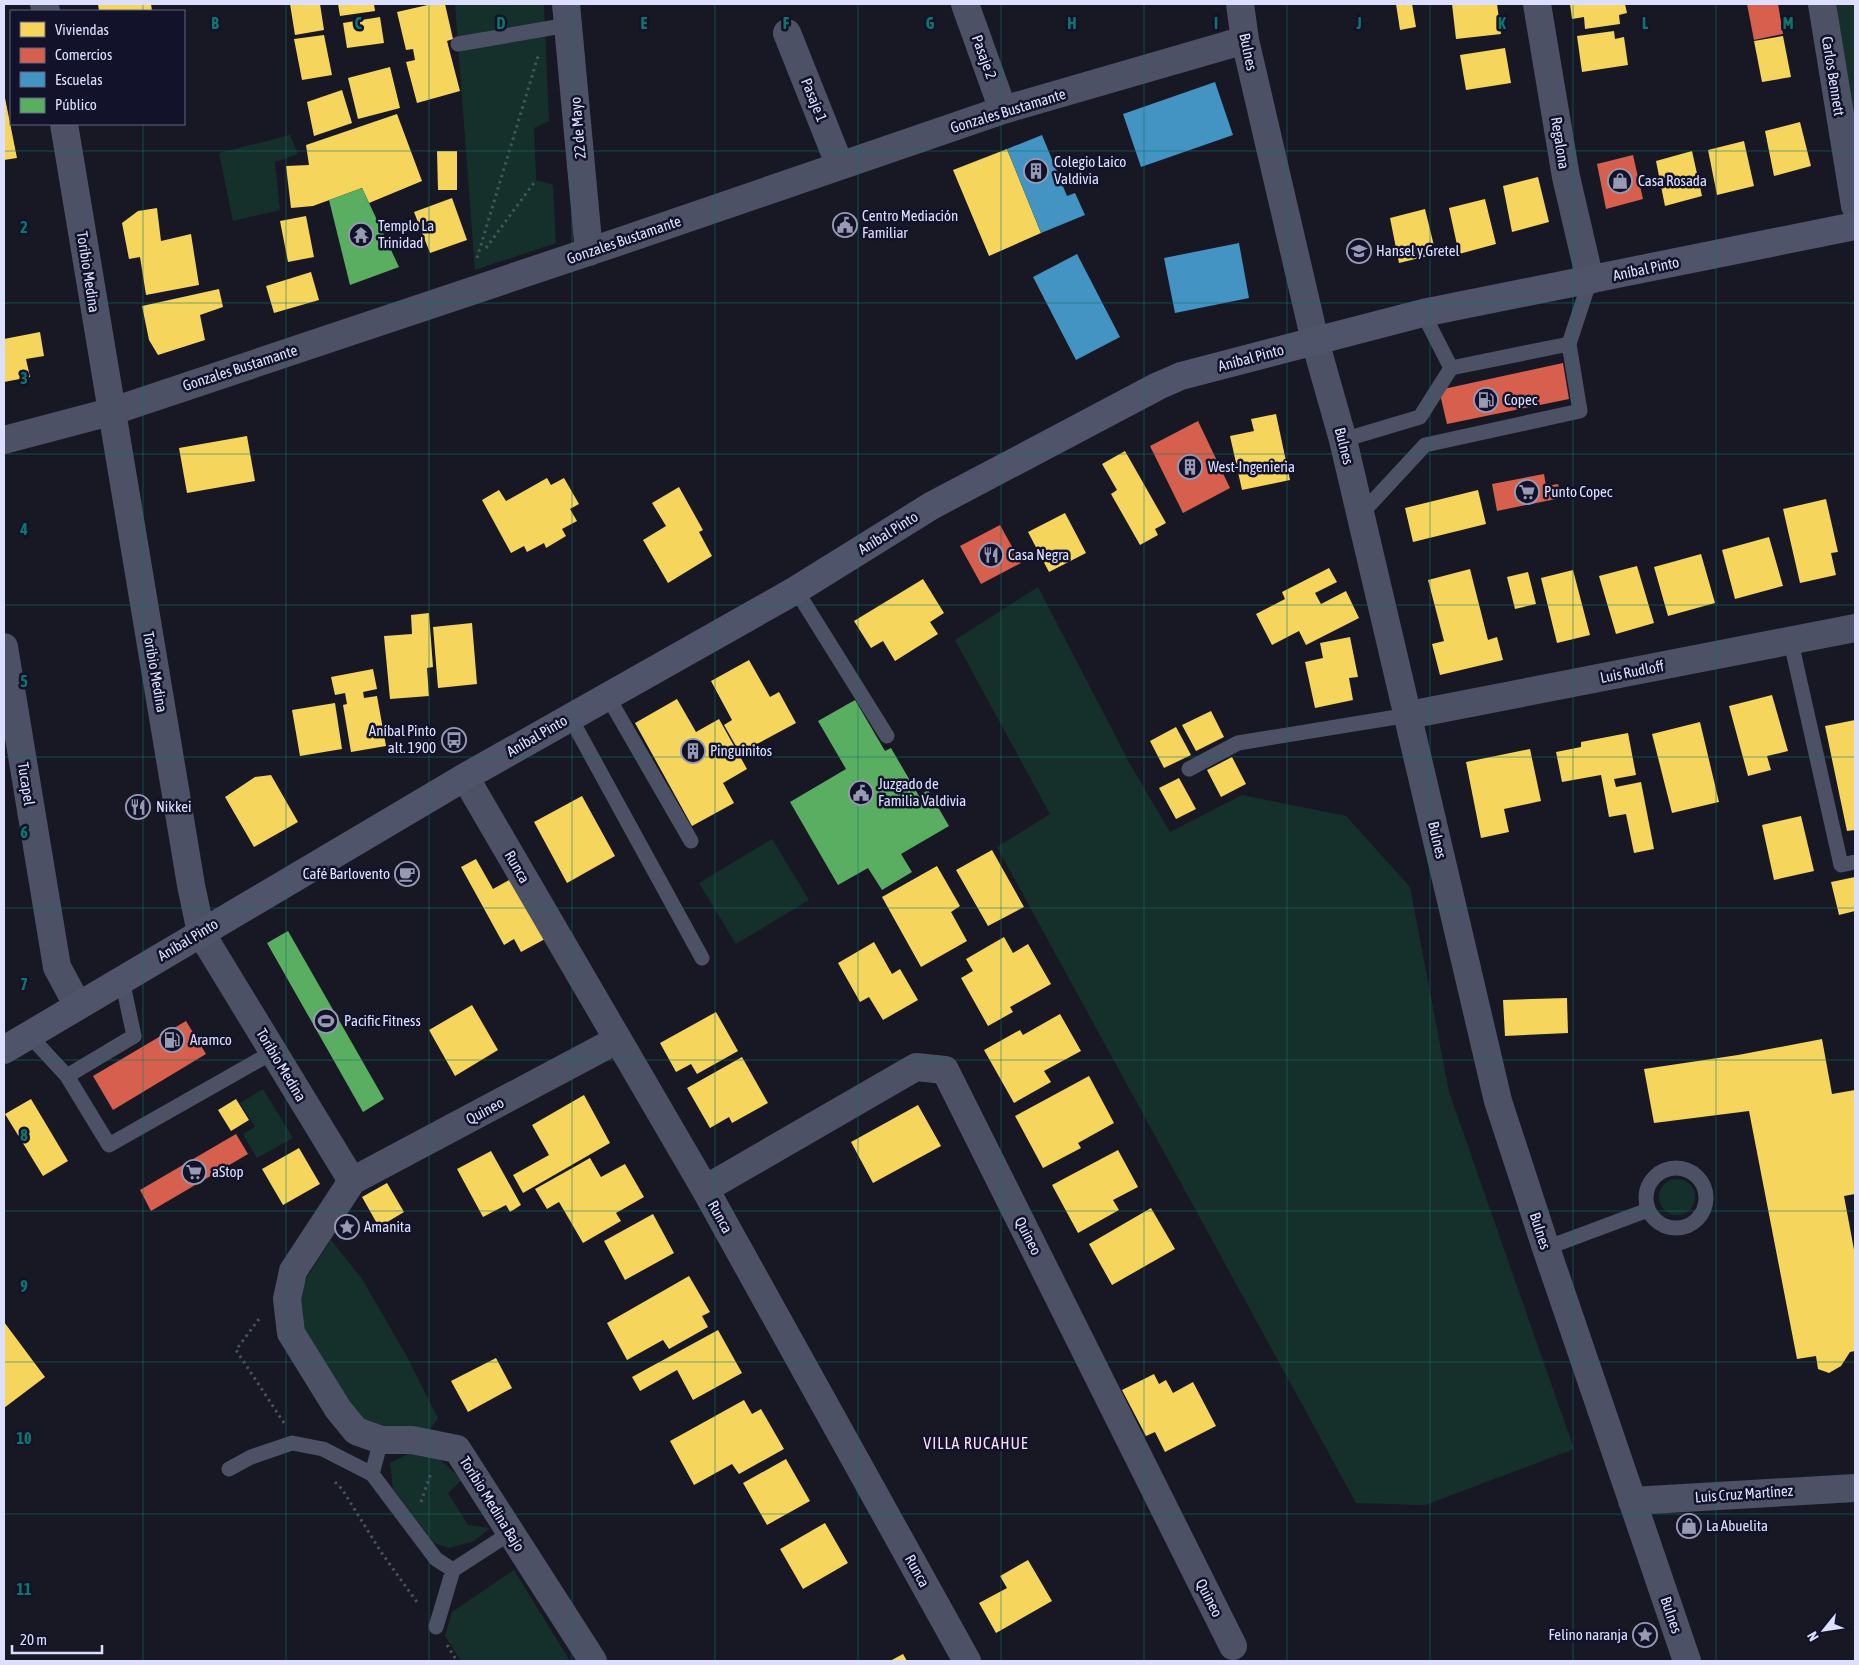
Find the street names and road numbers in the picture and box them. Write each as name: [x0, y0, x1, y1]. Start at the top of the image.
street label: Pasaje 2: [969, 32, 1000, 81]
street label: Bulnes: [1236, 32, 1261, 72]
street label: Carlos Bennett: [1819, 35, 1848, 117]
street label: Pasaje 1: [798, 75, 831, 124]
street label: Gonzales Bustamante: [948, 85, 1068, 136]
street label: 22 de Mayo: [566, 96, 589, 160]
street label: Regalona: [1548, 116, 1573, 170]
street label: Gonzales Bustamante: [565, 212, 683, 267]
street label: Toribio Medina: [74, 230, 103, 314]
street label: Aníbal Pinto: [1611, 253, 1681, 284]
street label: Gonzales Bustamante: [180, 341, 300, 394]
street label: Aníbal Pinto: [1216, 341, 1286, 374]
street label: Bulnes: [1332, 426, 1357, 466]
street label: Aníbal Pinto: [855, 508, 921, 558]
street label: Toribio Medina: [140, 630, 171, 714]
street label: Luis Rudloff: [1599, 657, 1665, 686]
street label: Aníbal Pinto: [503, 711, 570, 760]
street label: Tucapel: [15, 761, 38, 807]
street label: Bulnes: [1425, 820, 1450, 860]
street label: Runca: [501, 848, 533, 886]
street label: Aníbal Pinto: [155, 915, 221, 964]
street label: Toribio Medina: [253, 1025, 310, 1104]
street label: Quineo: [463, 1094, 507, 1128]
street label: Runca: [705, 1198, 736, 1236]
street label: Bulnes: [1527, 1210, 1554, 1251]
street label: Quineo: [1012, 1214, 1045, 1258]
street label: Toribio Medina Bajo: [456, 1453, 528, 1554]
street label: Luis Cruz Martínez: [1694, 1482, 1794, 1505]
street label: Runca: [902, 1552, 933, 1590]
street label: Quineo: [1193, 1576, 1226, 1620]
street label: Bulnes: [1657, 1594, 1686, 1635]

